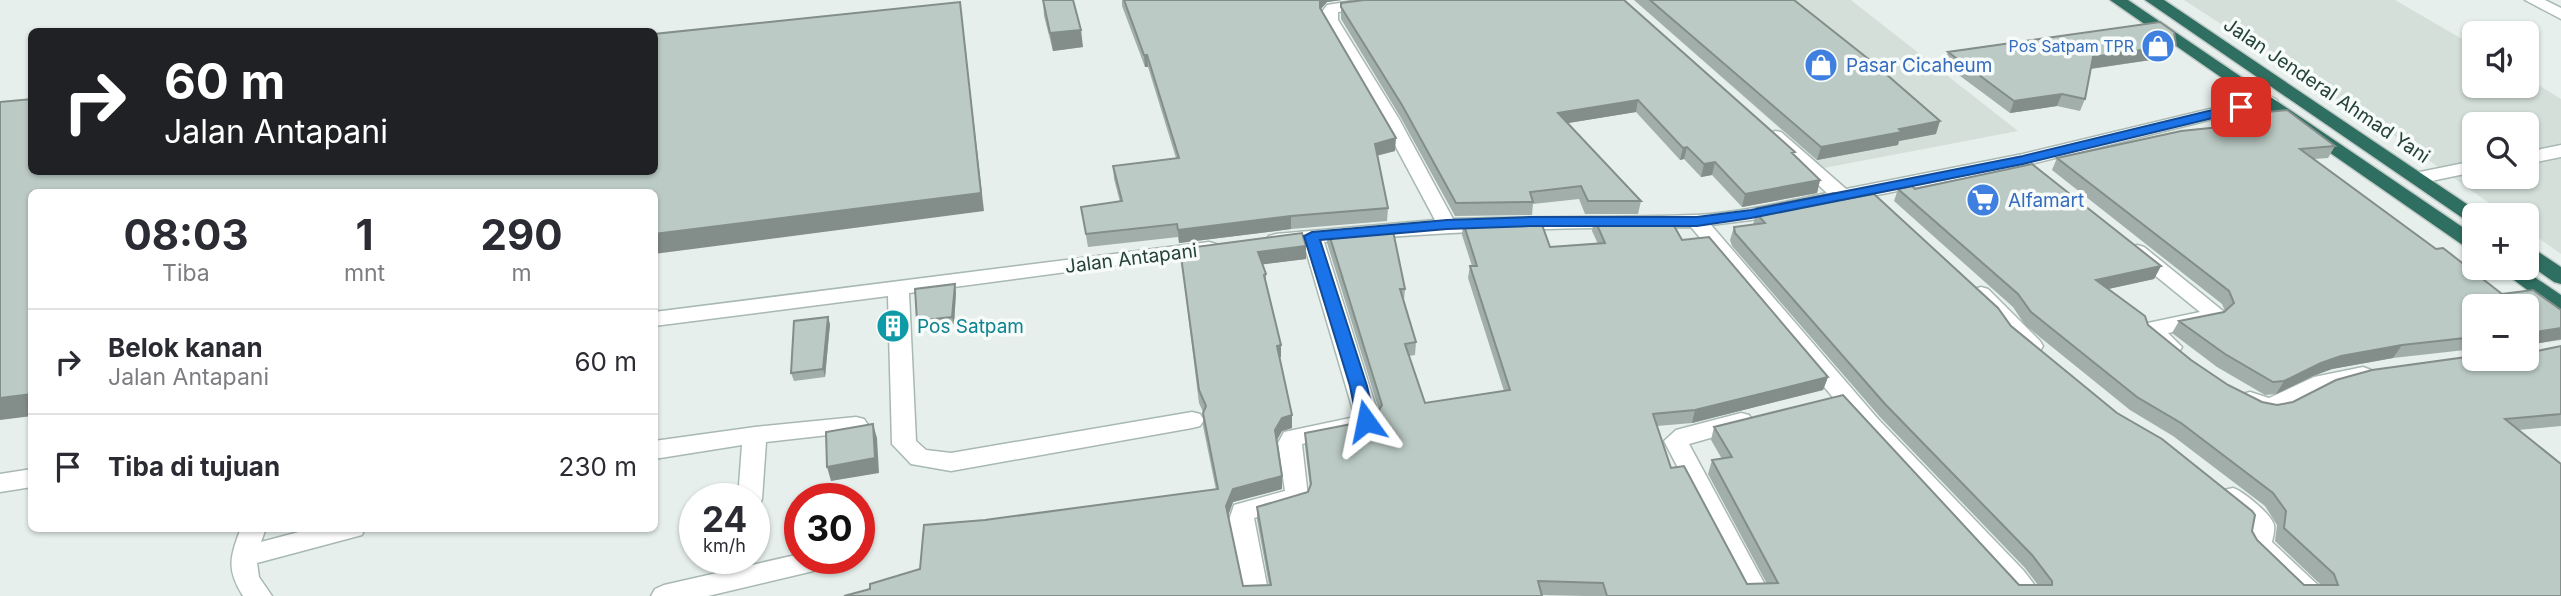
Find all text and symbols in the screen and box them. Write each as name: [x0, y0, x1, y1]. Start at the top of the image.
street label: Jalan Jenderal Ahmad Yani: [2219, 13, 2434, 168]
map controls: [2462, 21, 2539, 371]
button: sound: [2462, 21, 2539, 98]
shop icon: Pos Satpam TPR: [2139, 27, 2177, 65]
place label: Pos Satpam TPR: [2009, 36, 2134, 56]
shop icon: Pasar Cicaheum: [1802, 46, 1840, 84]
text: 60 m: [164, 52, 285, 111]
place label: Pasar Cicaheum: [1846, 54, 1992, 77]
icon: right: [49, 56, 140, 147]
pin: [2211, 77, 2271, 137]
icon: arrive: [2222, 88, 2260, 126]
text: Jalan Antapani: [164, 112, 388, 151]
button: search: [2462, 112, 2539, 189]
supermarket icon: Alfamart: [1964, 181, 2002, 219]
place label: Alfamart: [2008, 189, 2084, 212]
button: +: [2462, 203, 2539, 280]
text: 08:03: [123, 209, 249, 260]
text: 1: [355, 209, 374, 260]
text: 290: [481, 209, 563, 260]
street label: Jalan Antapani: [1064, 239, 1198, 278]
text: Tiba: [162, 259, 210, 287]
text: mnt: [344, 259, 385, 287]
text: m: [511, 259, 532, 287]
button: −: [2462, 294, 2539, 371]
building icon: Pos Satpam: [874, 307, 912, 345]
place label: Pos Satpam: [917, 315, 1024, 338]
text: Belok kanan: [108, 332, 263, 363]
icon: right: [49, 343, 87, 381]
text: 60 m: [574, 346, 637, 377]
text: Jalan Antapani: [108, 363, 269, 391]
position arrow: [1329, 384, 1403, 458]
icon: arrive: [49, 448, 87, 486]
text: Tiba di tujuan: [108, 451, 280, 482]
text: 230 m: [559, 451, 637, 482]
speed limit sign: 30: [784, 483, 875, 574]
text: 24: [702, 498, 747, 540]
text: km/h: [703, 535, 746, 556]

